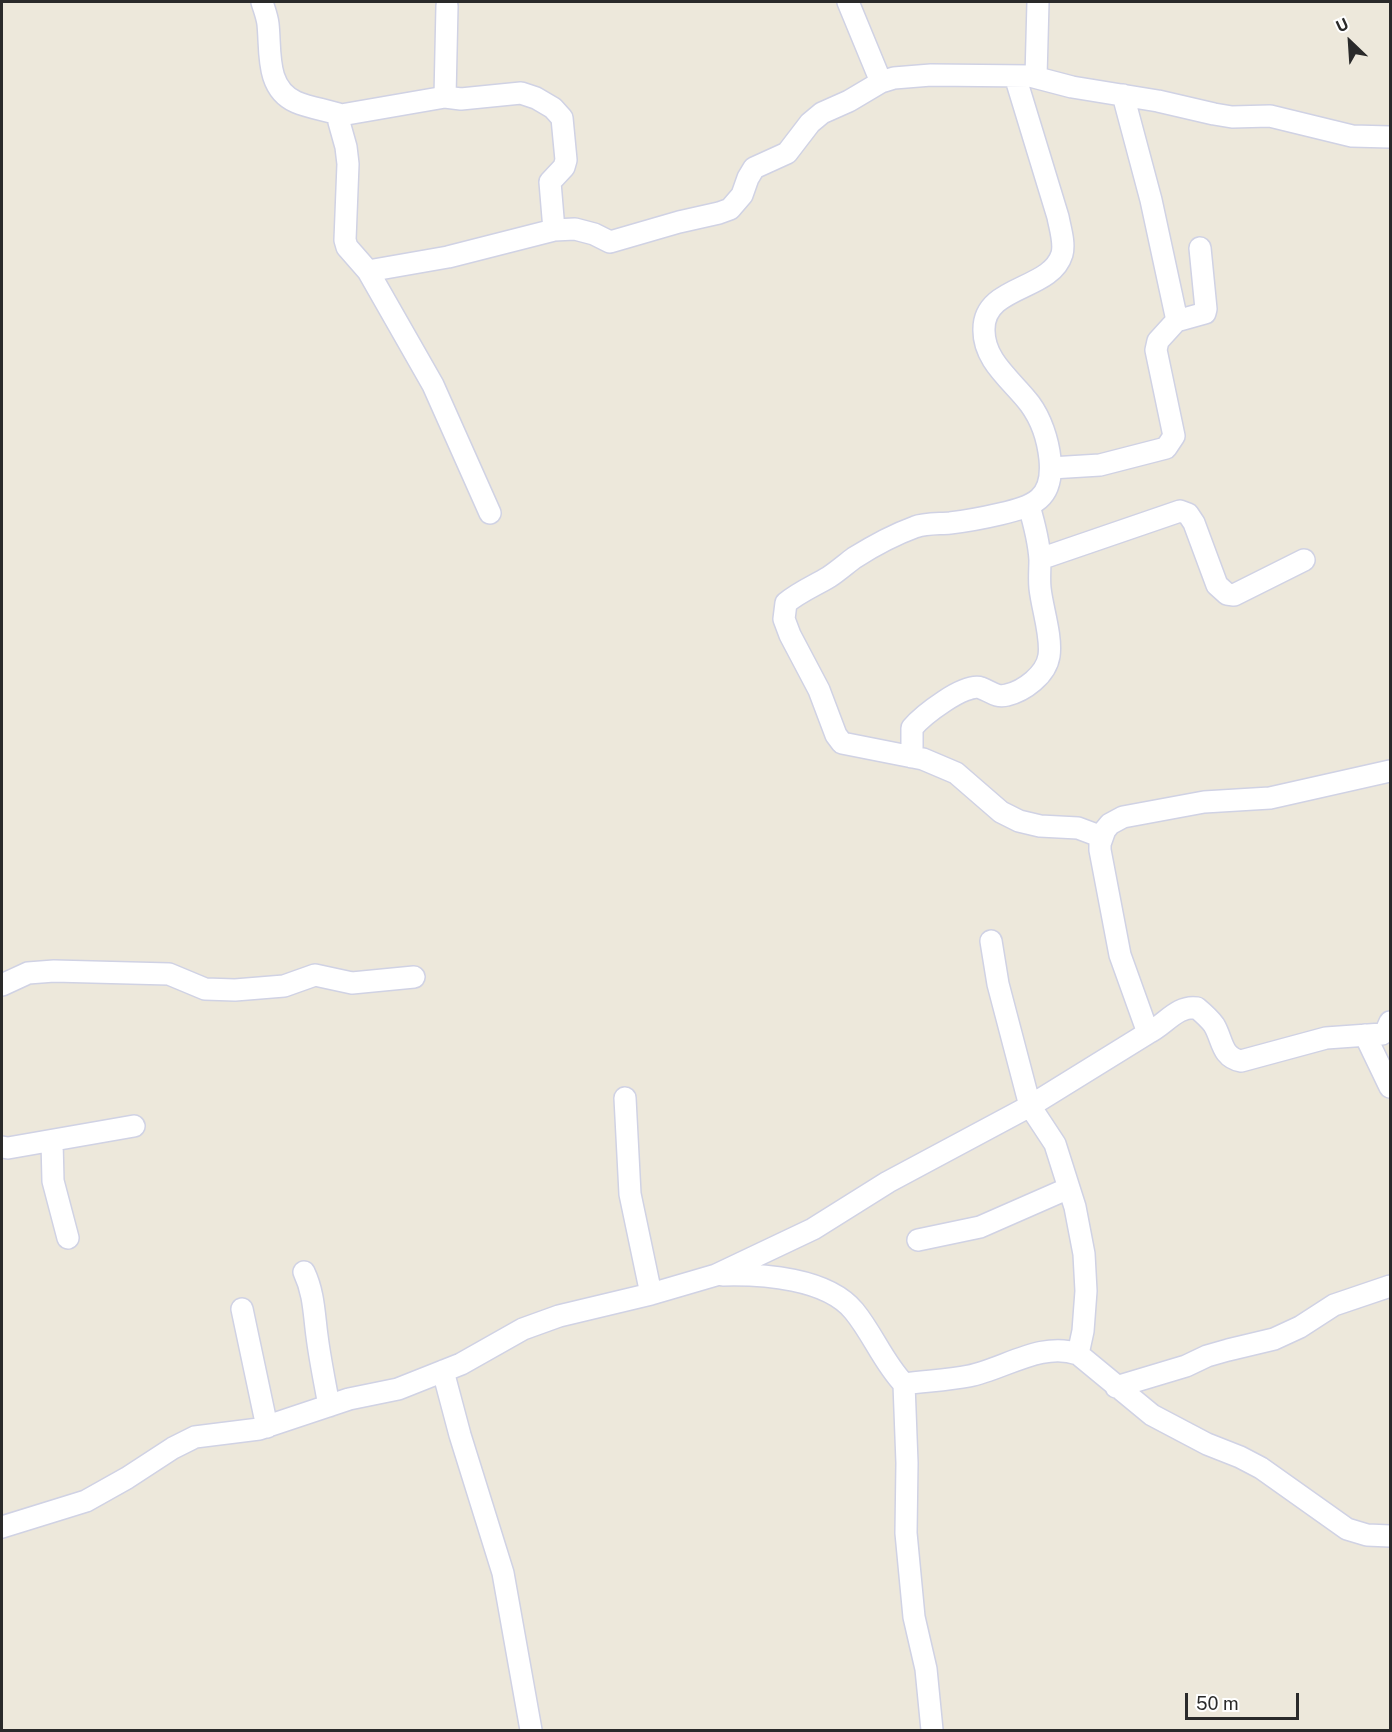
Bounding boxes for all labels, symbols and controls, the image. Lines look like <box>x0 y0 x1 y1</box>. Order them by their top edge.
north arrow <box>1320 12 1380 72</box>
text: U <box>1333 14 1351 36</box>
scale bar <box>1188 1681 1302 1719</box>
text: 50 m <box>1196 1693 1239 1714</box>

